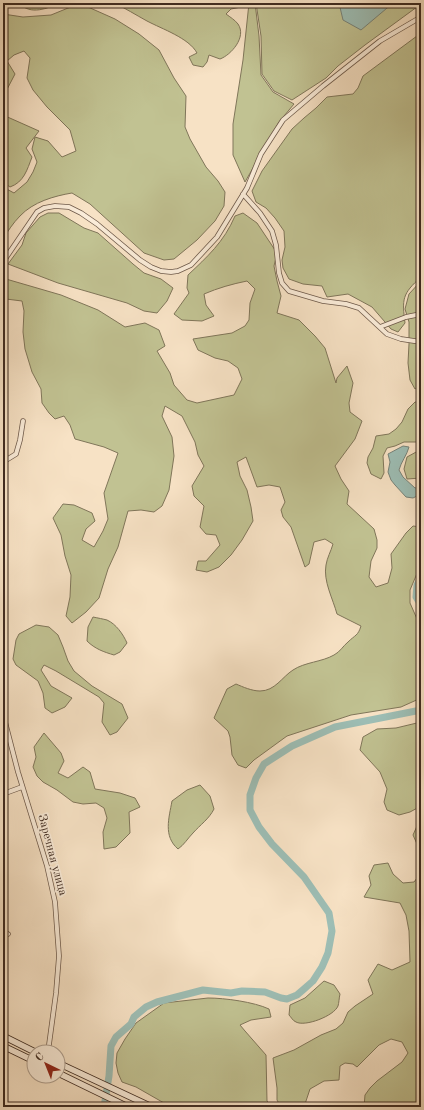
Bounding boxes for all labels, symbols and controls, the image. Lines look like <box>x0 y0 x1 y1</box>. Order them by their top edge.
street label: Заречная улица <box>35 813 69 897</box>
north arrow <box>26 1044 66 1084</box>
text: С <box>34 1051 47 1064</box>

